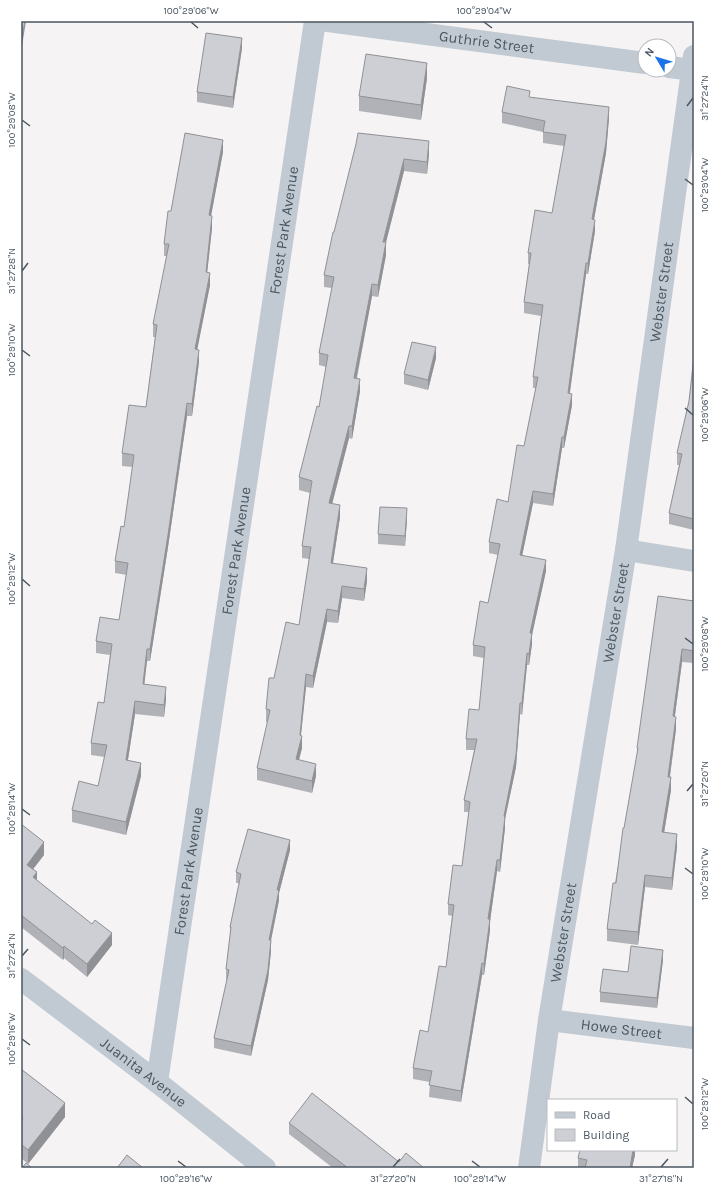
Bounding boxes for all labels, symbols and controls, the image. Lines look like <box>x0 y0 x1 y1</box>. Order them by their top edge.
text: 100°29'06"W <box>163 5 219 17</box>
text: 100°29'04"W <box>456 5 512 17</box>
street label: Guthrie Street <box>438 27 536 57</box>
north arrow <box>637 38 677 78</box>
text: N <box>642 45 657 59</box>
text: 31°27'24"N <box>699 75 711 121</box>
text: 100°29'08"W <box>6 92 18 148</box>
text: 100°29'04"W <box>699 157 711 213</box>
street label: Forest Park Avenue <box>265 165 302 296</box>
street label: Webster Street <box>646 240 677 343</box>
text: 31°27'28"N <box>6 248 18 294</box>
text: 100°29'10"W <box>6 324 18 376</box>
text: 100°29'06"W <box>699 387 711 443</box>
street label: Forest Park Avenue <box>218 486 255 616</box>
text: 100°29'12"W <box>6 553 18 605</box>
street label: Webster Street <box>599 561 633 664</box>
text: 100°29'08"W <box>699 616 711 672</box>
text: 31°27'20"N <box>699 761 711 807</box>
text: 100°29'14"W <box>6 783 18 835</box>
street label: Forest Park Avenue <box>170 806 207 937</box>
text: 100°29'10"W <box>699 848 711 900</box>
street label: Webster Street <box>546 881 580 984</box>
text: 31°27'24"N <box>6 933 18 979</box>
text: 100°29'16"W <box>6 1013 18 1065</box>
street label: Howe Street <box>580 1015 663 1043</box>
street label: Juanita Avenue <box>97 1033 190 1111</box>
text: 100°29'12"W <box>699 1078 711 1130</box>
legend <box>547 1099 677 1151</box>
text: Road <box>583 1108 611 1122</box>
text: Building <box>583 1128 630 1142</box>
text: 100°29'16"W <box>160 1173 212 1185</box>
text: 31°27'20"N <box>370 1173 416 1185</box>
text: 100°29'14"W <box>454 1173 506 1185</box>
text: 31°27'18"N <box>639 1173 683 1185</box>

